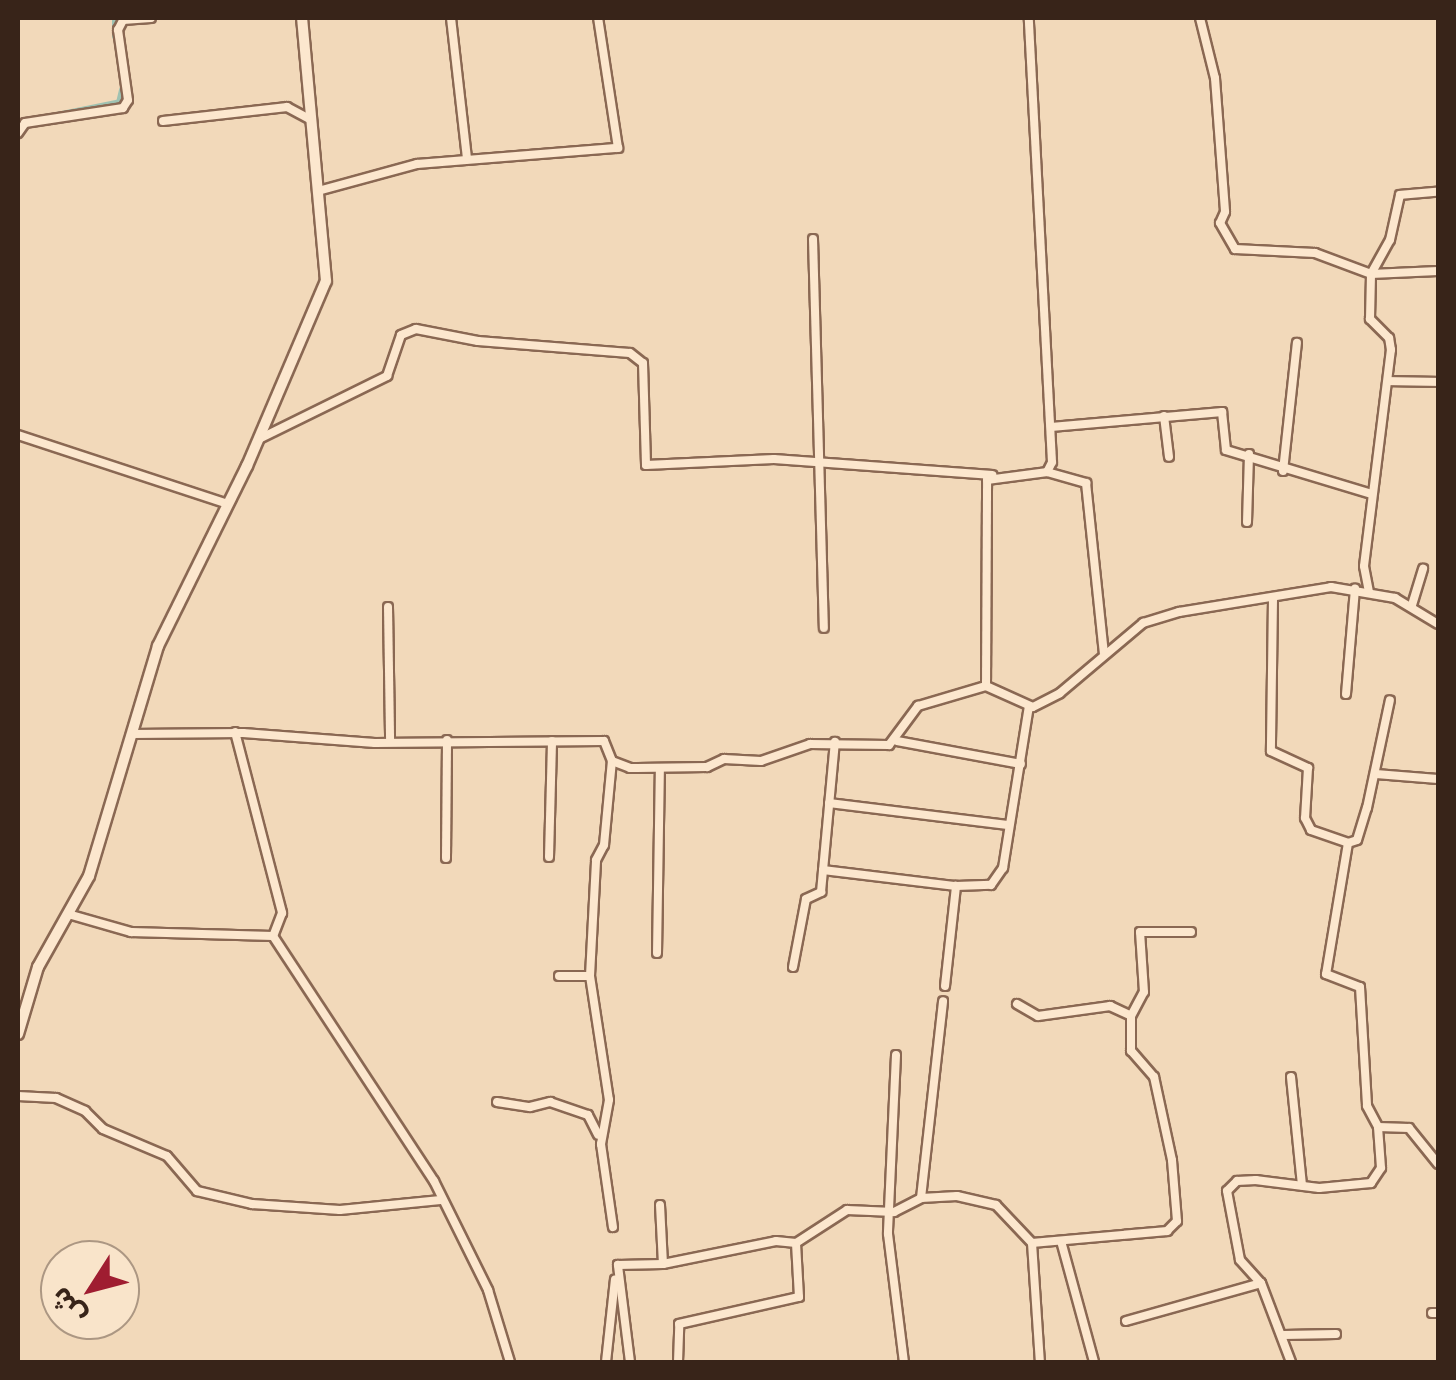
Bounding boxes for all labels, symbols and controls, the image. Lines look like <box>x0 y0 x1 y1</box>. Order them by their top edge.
north arrow <box>40 1240 140 1340</box>
text: ش <box>41 1280 94 1333</box>

